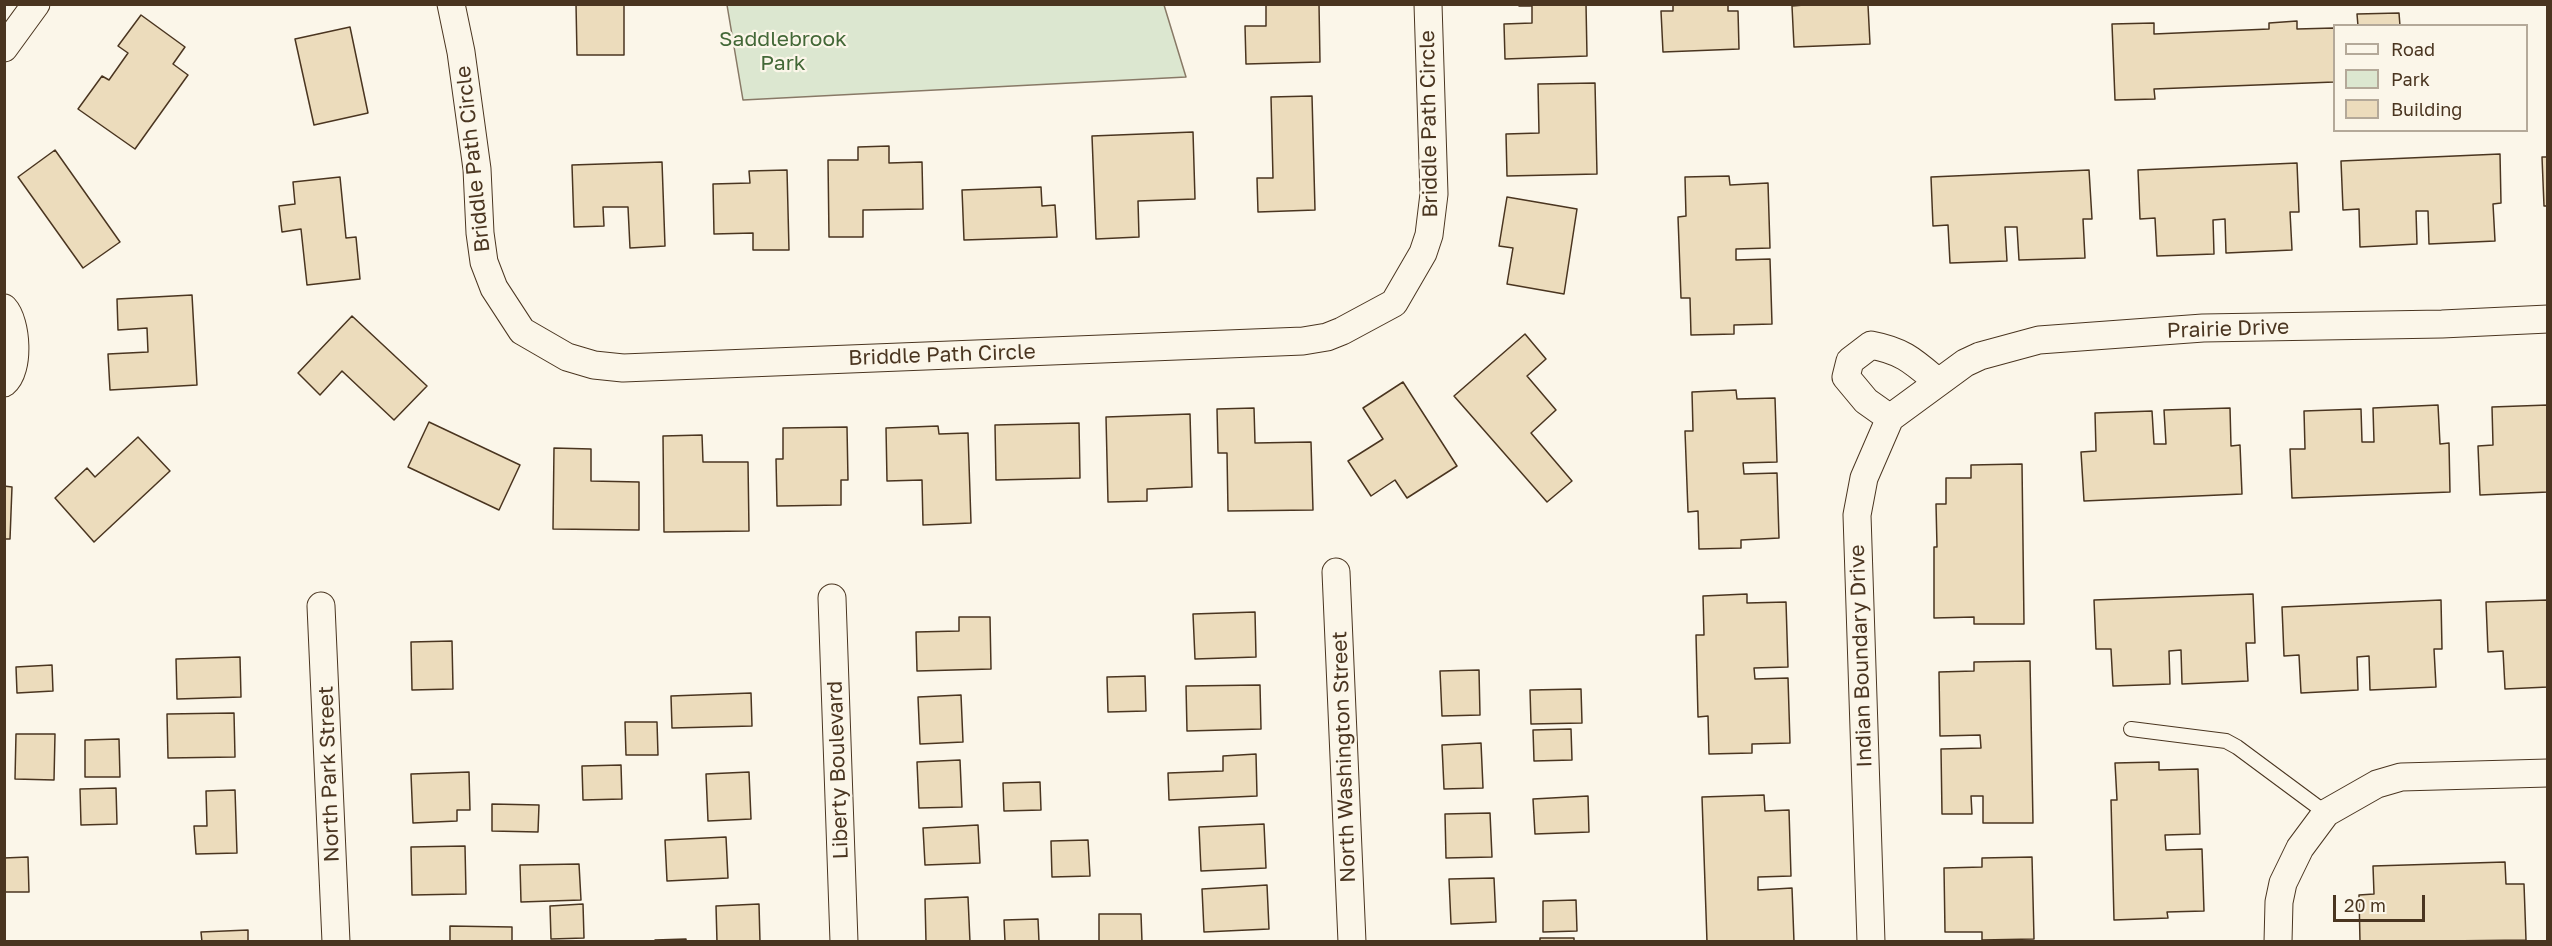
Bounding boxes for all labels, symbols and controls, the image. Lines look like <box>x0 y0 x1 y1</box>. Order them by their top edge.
legend <box>2333 24 2528 132</box>
park label: Saddlebrook Park <box>719 26 847 76</box>
street label: Briddle Path Circle <box>1415 30 1443 218</box>
text: Road <box>2391 38 2435 60</box>
street label: Briddle Path Circle <box>451 64 495 254</box>
text: Park <box>2391 68 2430 90</box>
text: Building <box>2391 98 2462 120</box>
street label: Prairie Drive <box>2166 314 2290 344</box>
street label: Briddle Path Circle <box>848 339 1036 371</box>
street label: Indian Boundary Drive <box>1845 544 1877 768</box>
street label: North Washington Street <box>1327 631 1361 883</box>
street label: Liberty Boulevard <box>822 680 854 860</box>
street label: North Park Street <box>313 685 345 863</box>
scale bar <box>2336 883 2428 921</box>
text: 20 m <box>2344 894 2386 916</box>

